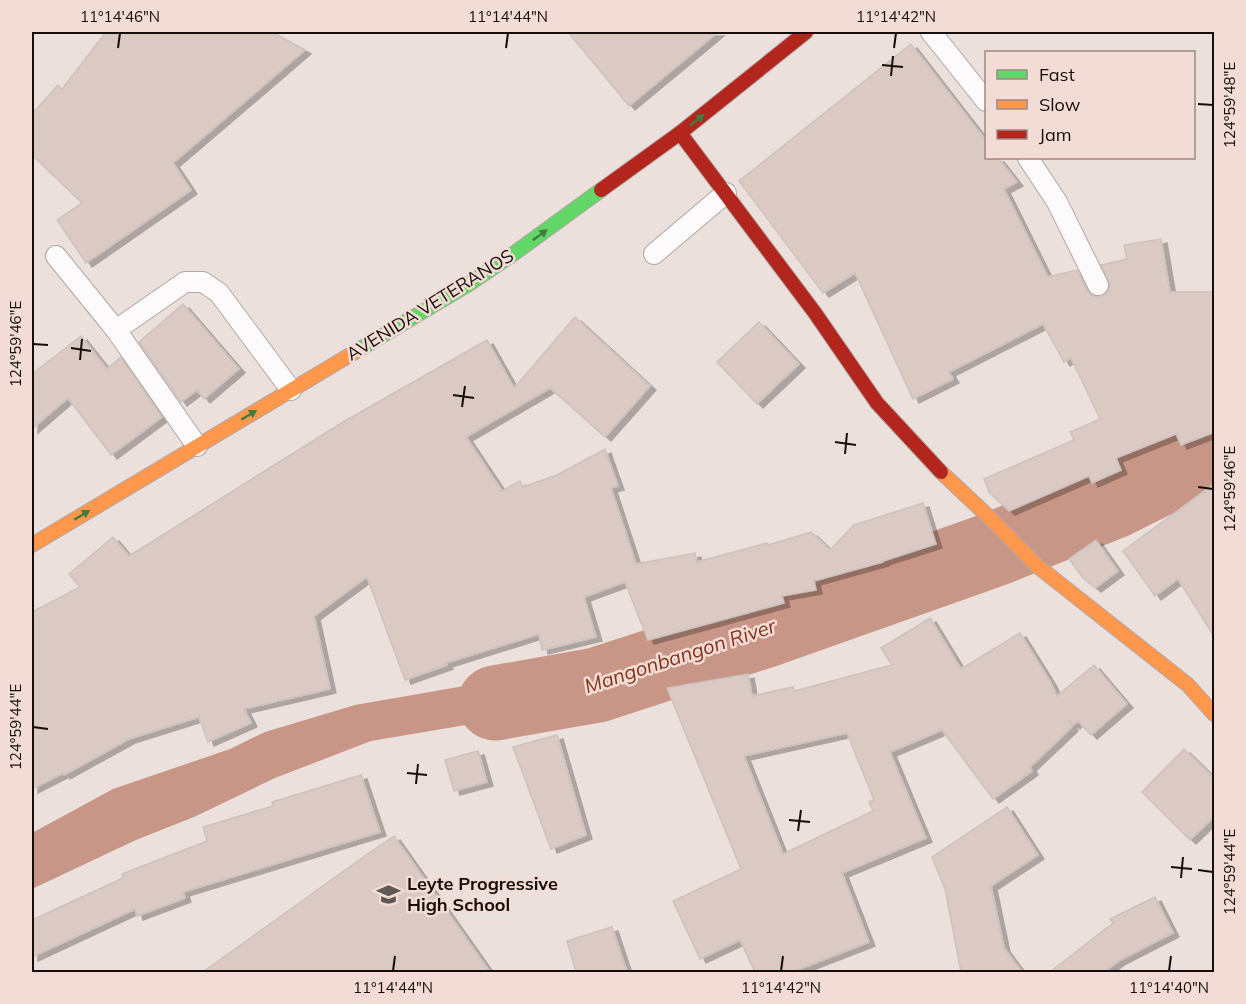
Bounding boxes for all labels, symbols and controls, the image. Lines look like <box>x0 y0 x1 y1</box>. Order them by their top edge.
text: 11°14'46"N <box>80 7 160 26</box>
text: 11°14'44"N <box>468 7 548 26</box>
text: 11°14'42"N <box>856 7 936 26</box>
legend <box>985 51 1195 159</box>
text: 124°59'48"E <box>1220 62 1239 148</box>
text: Fast <box>1039 63 1075 86</box>
text: Slow <box>1039 93 1081 116</box>
one-way arrow <box>689 113 705 126</box>
text: Jam <box>1039 123 1072 146</box>
one-way arrow <box>531 229 547 241</box>
street label: AVENIDA VETERANOS <box>342 244 518 365</box>
text: 124°59'46"E <box>6 301 25 387</box>
one-way arrow <box>241 409 257 420</box>
text: 124°59'46"E <box>1220 446 1239 532</box>
one-way arrow <box>74 510 90 521</box>
water label: Mangonbangon River <box>581 613 779 698</box>
text: 124°59'44"E <box>6 684 25 770</box>
text: 124°59'44"E <box>1220 829 1239 915</box>
place label: Leyte Progressive High School <box>407 872 558 916</box>
school or university icon: Leyte Progressive High School <box>376 881 402 907</box>
text: 11°14'44"N <box>353 978 433 997</box>
text: 11°14'42"N <box>741 978 821 997</box>
text: 11°14'40"N <box>1129 978 1209 997</box>

